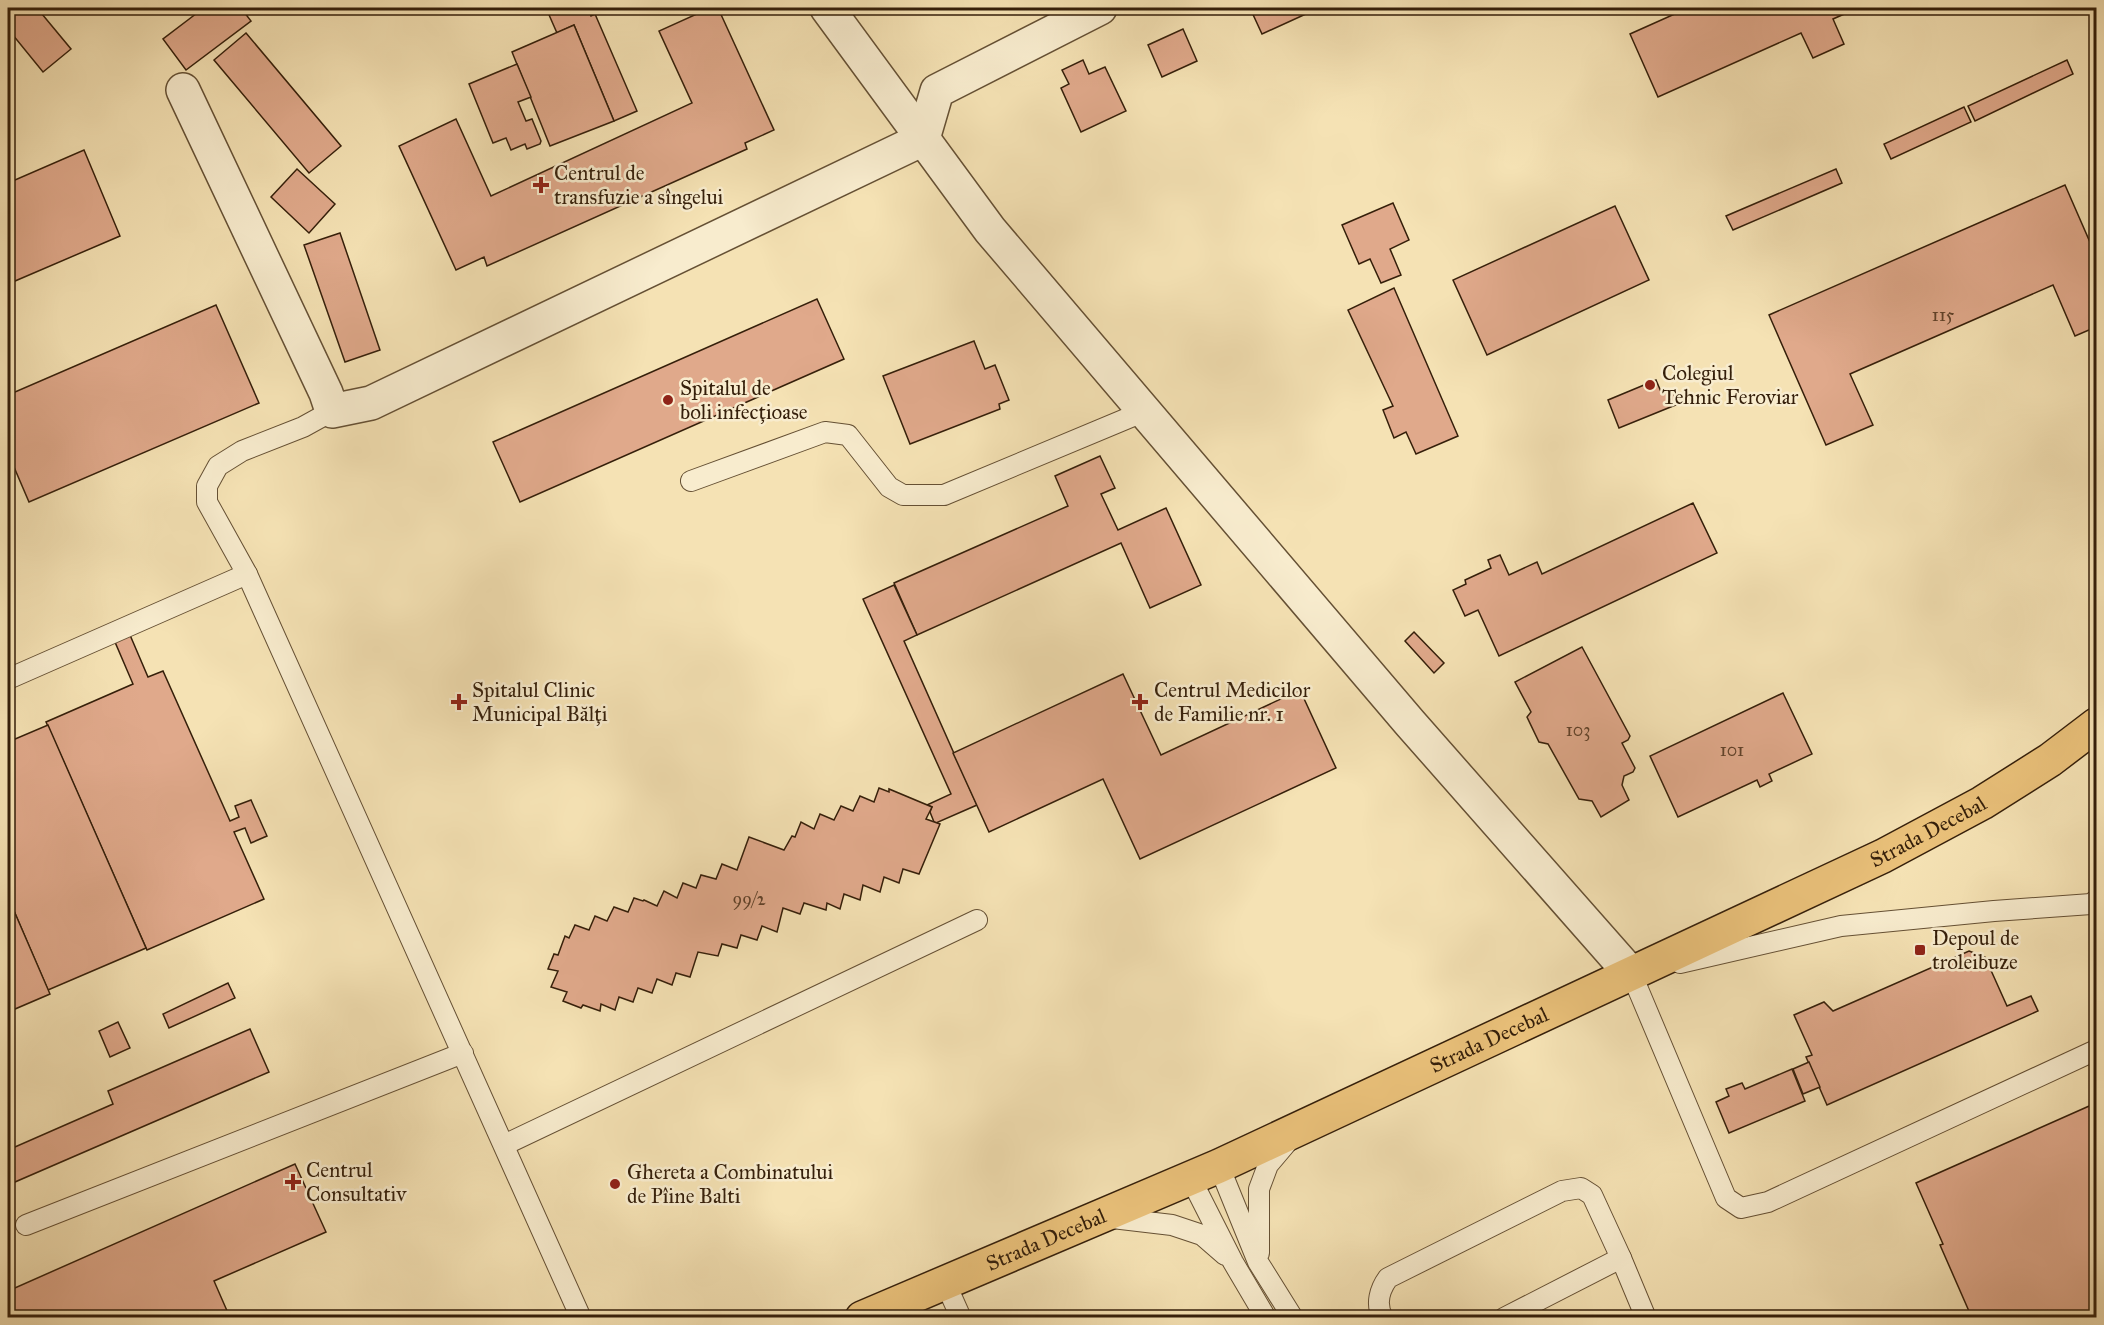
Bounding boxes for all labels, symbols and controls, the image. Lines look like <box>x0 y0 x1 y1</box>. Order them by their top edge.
place label: Centrul de transfuzie a sîngelui <box>554 160 724 210</box>
marker: Centrul de transfuzie a sîngelui <box>532 176 550 194</box>
house number: 115 <box>1932 304 1955 326</box>
place label: Colegiul Tehnic Feroviar <box>1662 360 1799 410</box>
place label: Spitalul de boli infecțioase <box>680 375 808 425</box>
marker: Colegiul Tehnic Feroviar <box>1643 378 1657 392</box>
marker: Spitalul de boli infecțioase <box>661 393 675 407</box>
place label: Spitalul Clinic Municipal Bălți <box>472 677 608 727</box>
place label: Centrul Medicilor de Familie nr. 1 <box>1154 677 1310 727</box>
marker: Spitalul Clinic Municipal Bălți <box>450 693 468 711</box>
marker: Centrul Medicilor de Familie nr. 1 <box>1131 693 1149 711</box>
house number: 103 <box>1566 719 1590 741</box>
house number: 101 <box>1720 739 1744 761</box>
street label: Strada Decebal <box>1866 790 1992 873</box>
house number: 99/2 <box>732 888 766 910</box>
place label: Depoul de troleibuze <box>1932 925 2020 975</box>
marker: Depoul de troleibuze <box>1913 943 1927 957</box>
street label: Strada Decebal <box>1426 1001 1553 1079</box>
place label: Centrul Consultativ <box>306 1157 407 1207</box>
place label: Ghereta a Combinatului de Pîine Balti <box>627 1159 833 1209</box>
marker: Centrul Consultativ <box>284 1173 302 1191</box>
marker: Ghereta a Combinatului de Pîine Balti <box>608 1177 622 1191</box>
street label: Strada Decebal <box>982 1203 1110 1277</box>

